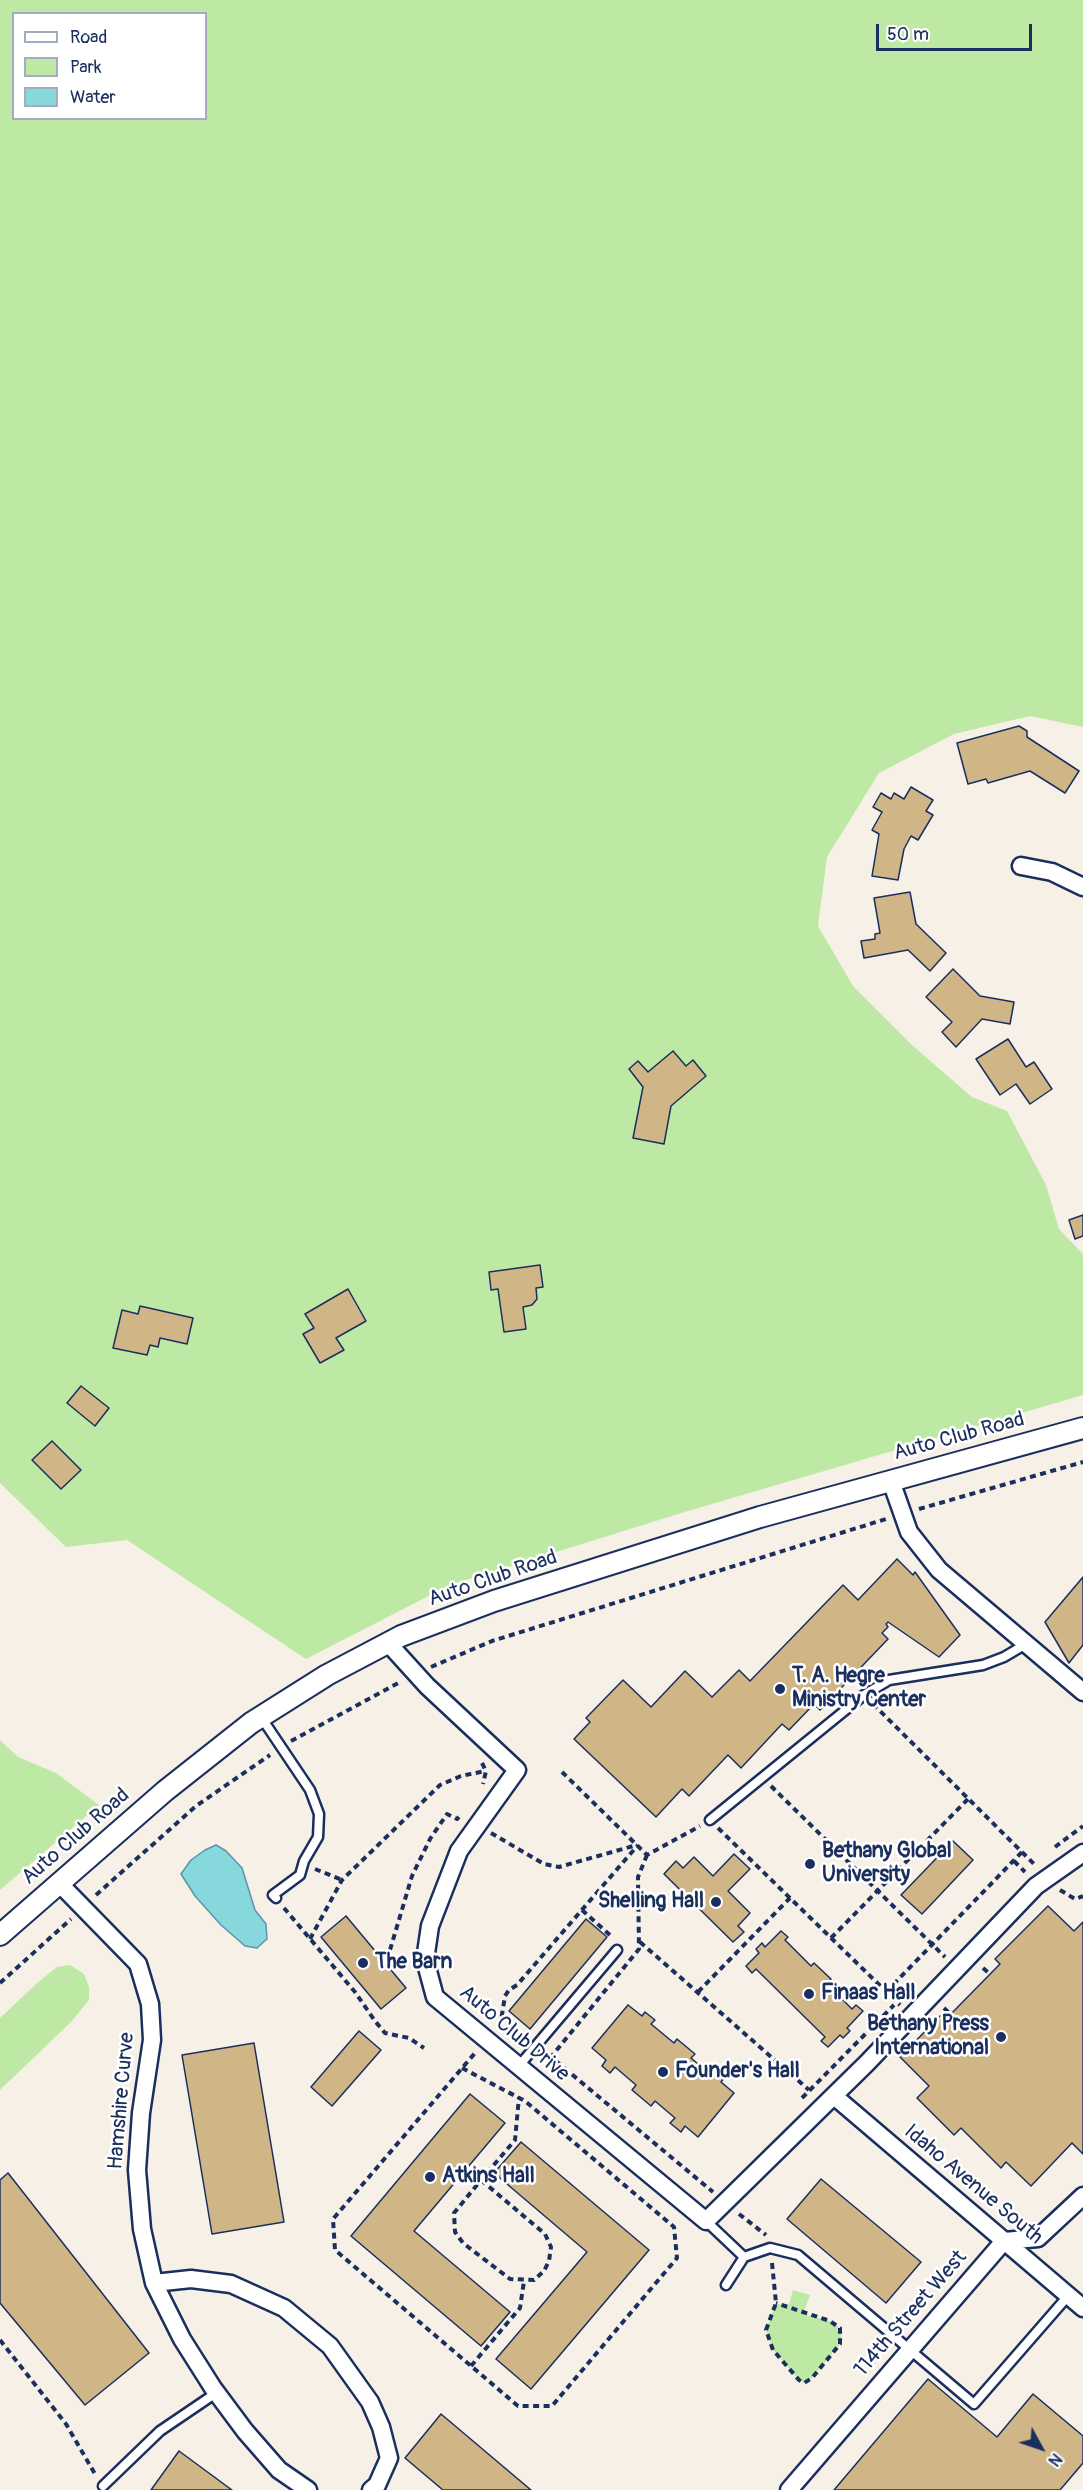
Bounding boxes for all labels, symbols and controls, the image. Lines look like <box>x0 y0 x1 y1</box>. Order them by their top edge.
legend <box>12 12 207 120</box>
scale bar <box>879 12 1035 50</box>
text: 50 m <box>887 23 929 46</box>
text: Road <box>70 26 107 49</box>
text: Park <box>70 56 102 79</box>
text: Water <box>70 86 116 109</box>
street label: Auto Club Road <box>891 1407 1027 1467</box>
street label: Auto Club Road <box>425 1545 561 1613</box>
place label: T. A. Hegre Ministry Center <box>792 1664 926 1714</box>
marker: T. A. Hegre Ministry Center <box>773 1682 787 1696</box>
street label: Auto Club Road <box>17 1783 135 1891</box>
place label: Bethany Global University <box>822 1839 952 1889</box>
marker: Bethany Global University <box>803 1857 817 1871</box>
place label: Shelling Hall <box>598 1889 704 1915</box>
marker: Shelling Hall <box>709 1895 723 1909</box>
place label: The Barn <box>375 1950 452 1976</box>
marker: The Barn <box>356 1956 370 1970</box>
street label: Auto Club Drive <box>454 1981 574 2087</box>
place label: Finaas Hall <box>821 1981 916 2007</box>
marker: Finaas Hall <box>802 1987 816 2001</box>
place label: Bethany Press International <box>867 2012 989 2062</box>
marker: Bethany Press International <box>994 2030 1008 2044</box>
street label: Hamshire Curve <box>103 2031 141 2171</box>
place label: Founder's Hall <box>675 2059 800 2085</box>
marker: Founder's Hall <box>656 2065 670 2079</box>
street label: Idaho Avenue South <box>899 2120 1047 2250</box>
place label: Atkins Hall <box>442 2164 535 2190</box>
marker: Atkins Hall <box>423 2170 437 2184</box>
street label: 114th Street West <box>849 2246 973 2382</box>
north arrow <box>1011 2418 1071 2478</box>
text: N <box>1044 2449 1066 2470</box>

